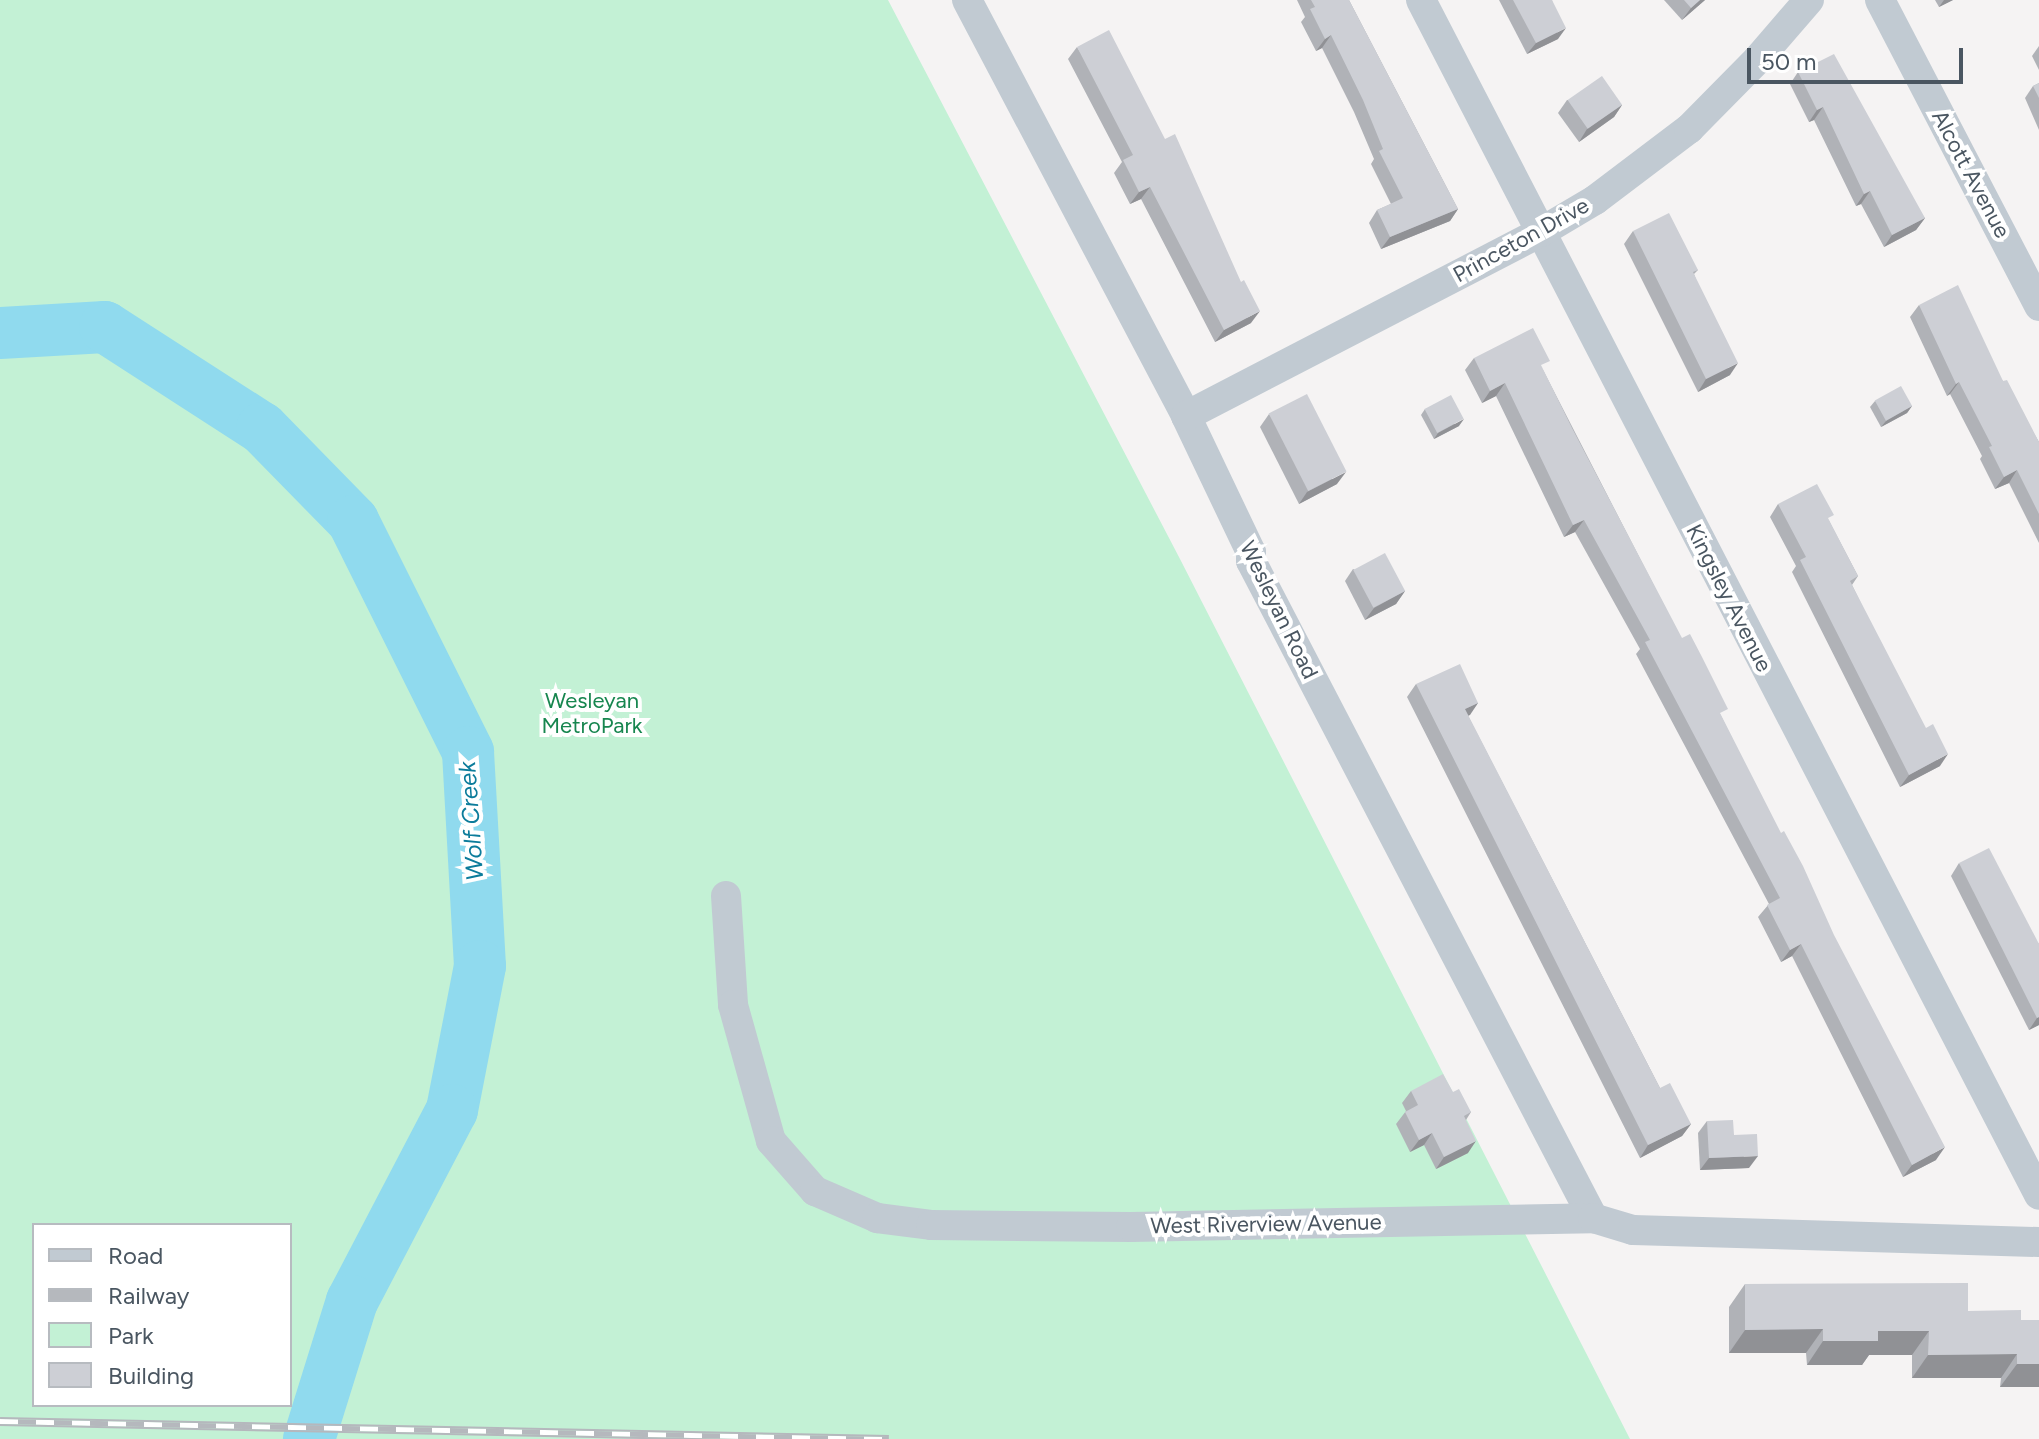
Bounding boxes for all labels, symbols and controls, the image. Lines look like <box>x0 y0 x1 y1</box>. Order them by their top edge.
scale bar <box>1751 32 1967 82</box>
text: 50 m <box>1761 47 1817 76</box>
street label: Alcott Avenue <box>1926 106 2016 242</box>
street label: Princeton Drive <box>1449 192 1593 288</box>
street label: Kingsley Avenue <box>1680 520 1778 676</box>
street label: Wesleyan Road <box>1234 537 1324 683</box>
park label: Wesleyan MetroPark <box>542 687 642 738</box>
water label: Wolf Creek <box>452 760 490 882</box>
street label: West Riverview Avenue <box>1150 1209 1382 1239</box>
legend <box>32 1223 292 1407</box>
text: Road <box>108 1241 163 1270</box>
text: Railway <box>108 1281 189 1310</box>
text: Park <box>108 1321 154 1350</box>
text: Building <box>108 1361 194 1390</box>

